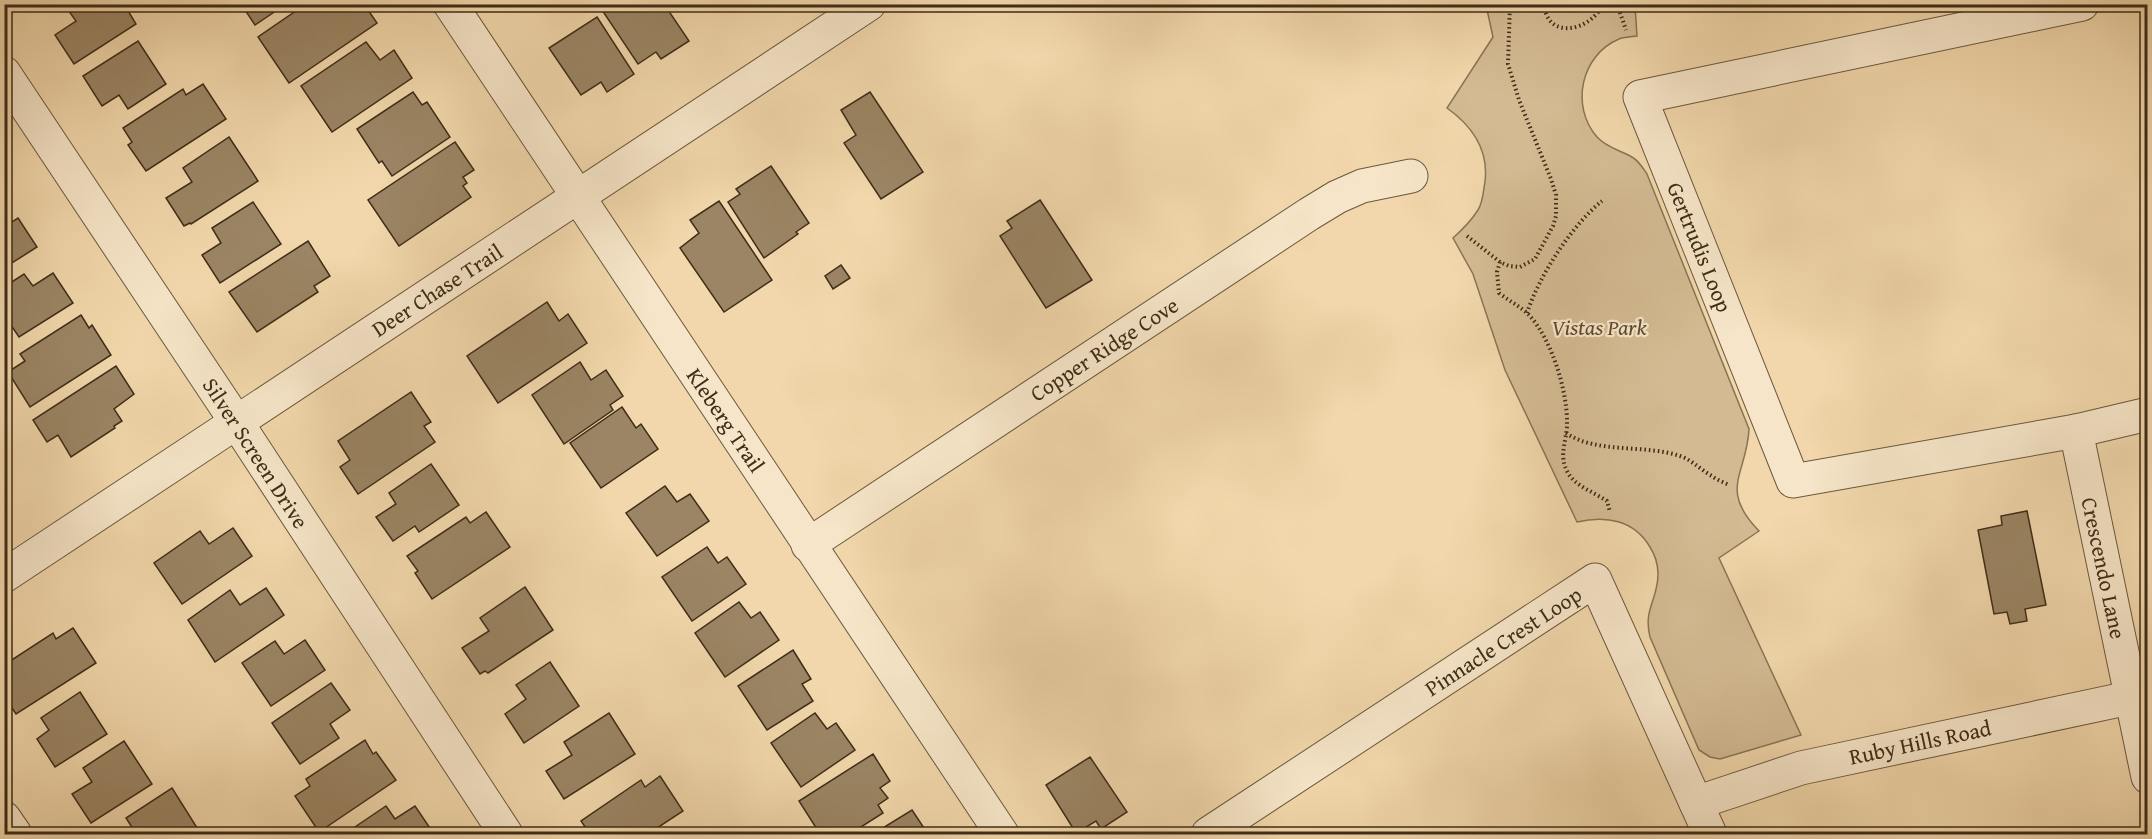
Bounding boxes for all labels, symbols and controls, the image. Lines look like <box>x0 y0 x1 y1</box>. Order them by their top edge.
street label: Gertrudis Loop <box>1659 177 1741 317</box>
street label: Deer Chase Trail <box>365 236 509 344</box>
street label: Copper Ridge Cove <box>1023 289 1185 409</box>
park label: Vistas Park <box>1551 311 1648 343</box>
street label: Kleberg Trail <box>679 361 773 479</box>
street label: Silver Screen Drive <box>195 371 317 535</box>
street label: Crescendo Lane <box>2073 494 2135 642</box>
street label: Pinnacle Crest Loop <box>1418 578 1588 704</box>
street label: Ruby Hills Road <box>1846 711 1994 773</box>

